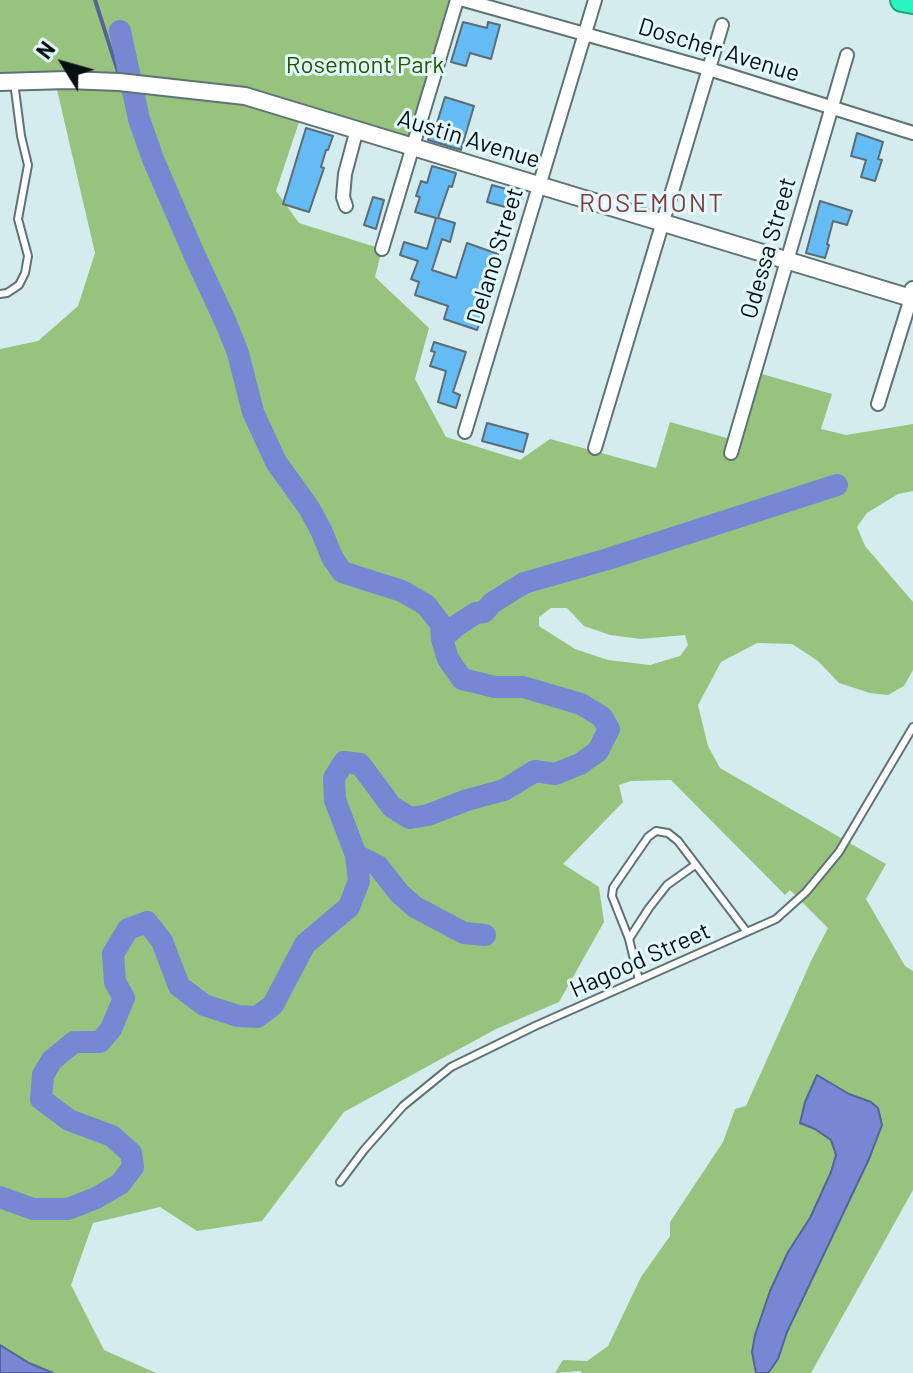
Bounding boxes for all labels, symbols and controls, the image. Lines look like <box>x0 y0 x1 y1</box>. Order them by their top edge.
street label: Doscher Avenue <box>635 12 803 88</box>
north arrow <box>24 24 104 104</box>
text: N <box>30 36 60 63</box>
park label: Rosemont Park <box>286 51 444 79</box>
street label: Austin Avenue <box>394 104 544 174</box>
street label: Odessa Street <box>734 174 802 322</box>
street label: Delano Street <box>461 184 529 328</box>
district label: ROSEMONT <box>579 187 725 219</box>
street label: Hagood Street <box>565 916 715 1004</box>

